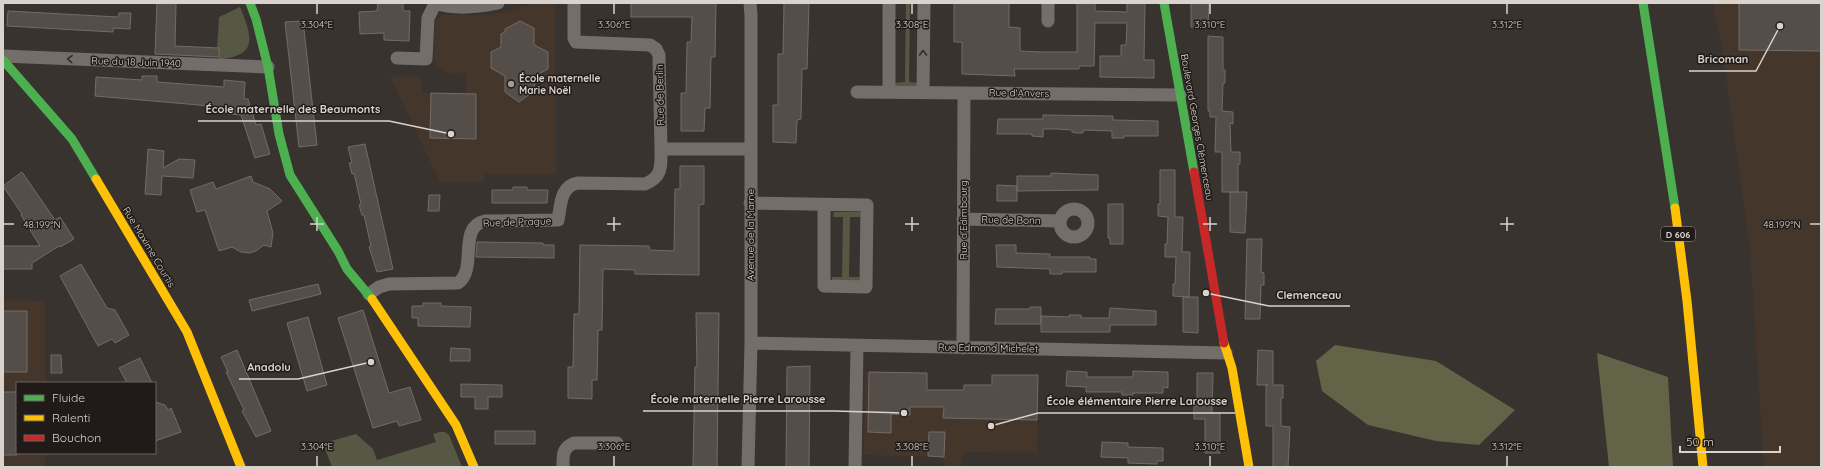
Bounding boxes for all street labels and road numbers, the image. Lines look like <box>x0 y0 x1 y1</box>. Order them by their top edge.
street label: Boulevard Georges Clémenceau <box>1178 53 1216 201</box>
street label: Rue du 18 Juin 1940 <box>91 54 181 70</box>
street label: Rue de Berlin <box>653 64 667 126</box>
street label: Rue d'Anvers <box>989 86 1050 100</box>
street label: Rue d'Edimbourg <box>957 180 970 260</box>
street label: Avenue de la Marne <box>744 189 757 281</box>
street label: Rue Maxime Courtis <box>120 204 178 290</box>
street label: Rue de Bonn <box>981 213 1041 227</box>
street label: Rue de Prague <box>483 214 552 230</box>
road number: D 606 <box>1661 227 1695 241</box>
street label: Rue Edmond Michelet <box>938 341 1039 355</box>

